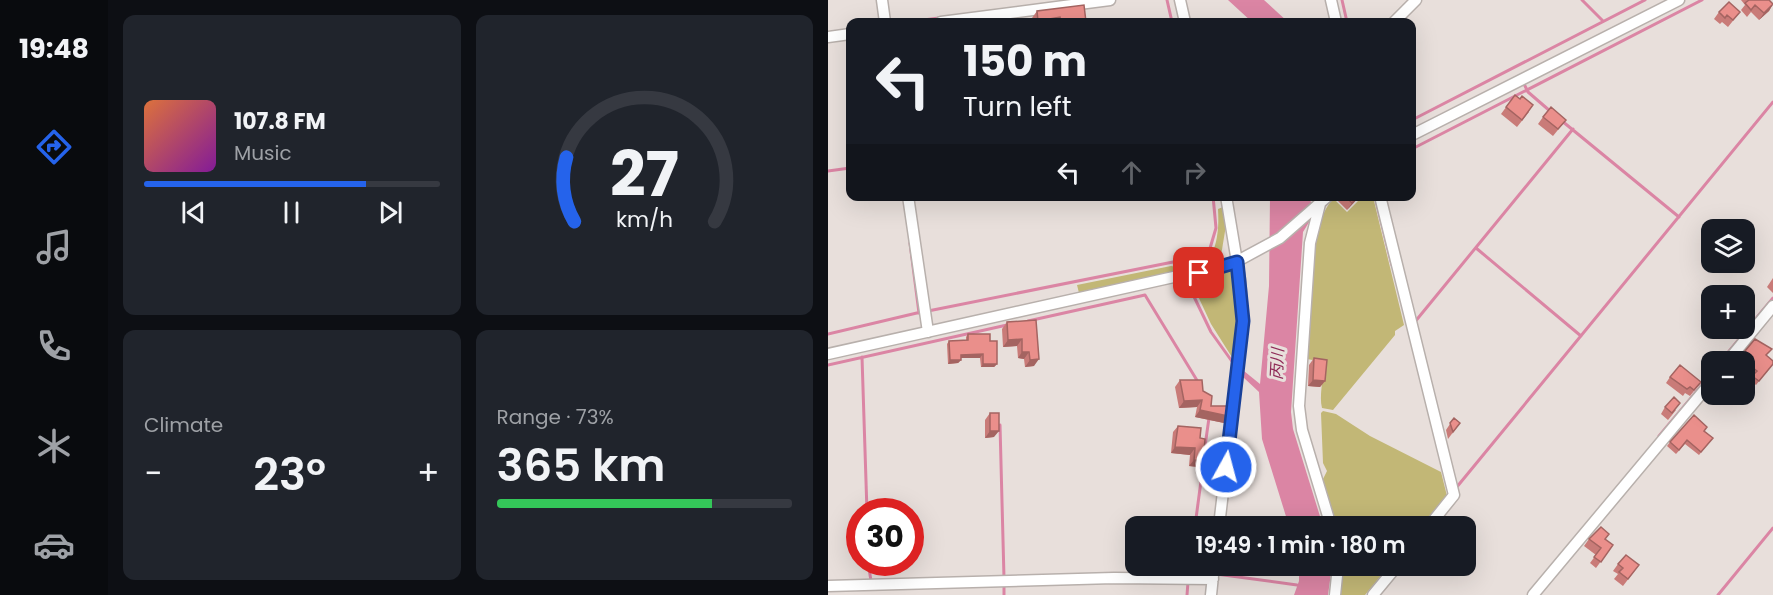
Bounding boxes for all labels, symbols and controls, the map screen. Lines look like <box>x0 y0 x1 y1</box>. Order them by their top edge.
text: 19:48 <box>19 30 89 67</box>
text: 150 m <box>963 32 1087 91</box>
icon: left <box>864 42 942 120</box>
text: Turn left <box>963 88 1072 125</box>
text: 107.8 FM <box>234 106 326 137</box>
icon: directions <box>33 126 75 168</box>
text: 27 <box>610 130 679 218</box>
text: Music <box>234 139 292 167</box>
icon: left <box>1052 156 1085 189</box>
icon: ahead <box>1115 156 1148 189</box>
icon: right <box>1178 156 1211 189</box>
icon: previous <box>177 196 210 229</box>
icon: pause <box>275 196 308 229</box>
icon: next <box>374 196 407 229</box>
text: km/h <box>616 204 673 235</box>
map controls <box>1701 219 1755 405</box>
button: layers <box>1701 219 1755 273</box>
icon: music <box>33 226 75 268</box>
pin <box>1173 247 1224 298</box>
icon: arrive <box>1182 256 1215 289</box>
button: + <box>1701 285 1755 339</box>
icon: phone <box>33 325 75 367</box>
water label: 丙川 <box>1265 345 1289 381</box>
button: − <box>1701 351 1755 405</box>
text: Range · 73% <box>497 403 614 431</box>
text: Climate <box>144 411 223 439</box>
icon: climate <box>33 425 75 467</box>
text: 365 km <box>497 434 665 497</box>
position arrow <box>1194 435 1258 499</box>
text: 23° <box>253 443 326 506</box>
text: − <box>144 450 162 497</box>
text: + <box>417 450 440 497</box>
speed limit sign: 30 <box>846 498 924 576</box>
icon: car <box>33 524 75 566</box>
text: 19:49 · 1 min · 180 m <box>1195 530 1406 561</box>

